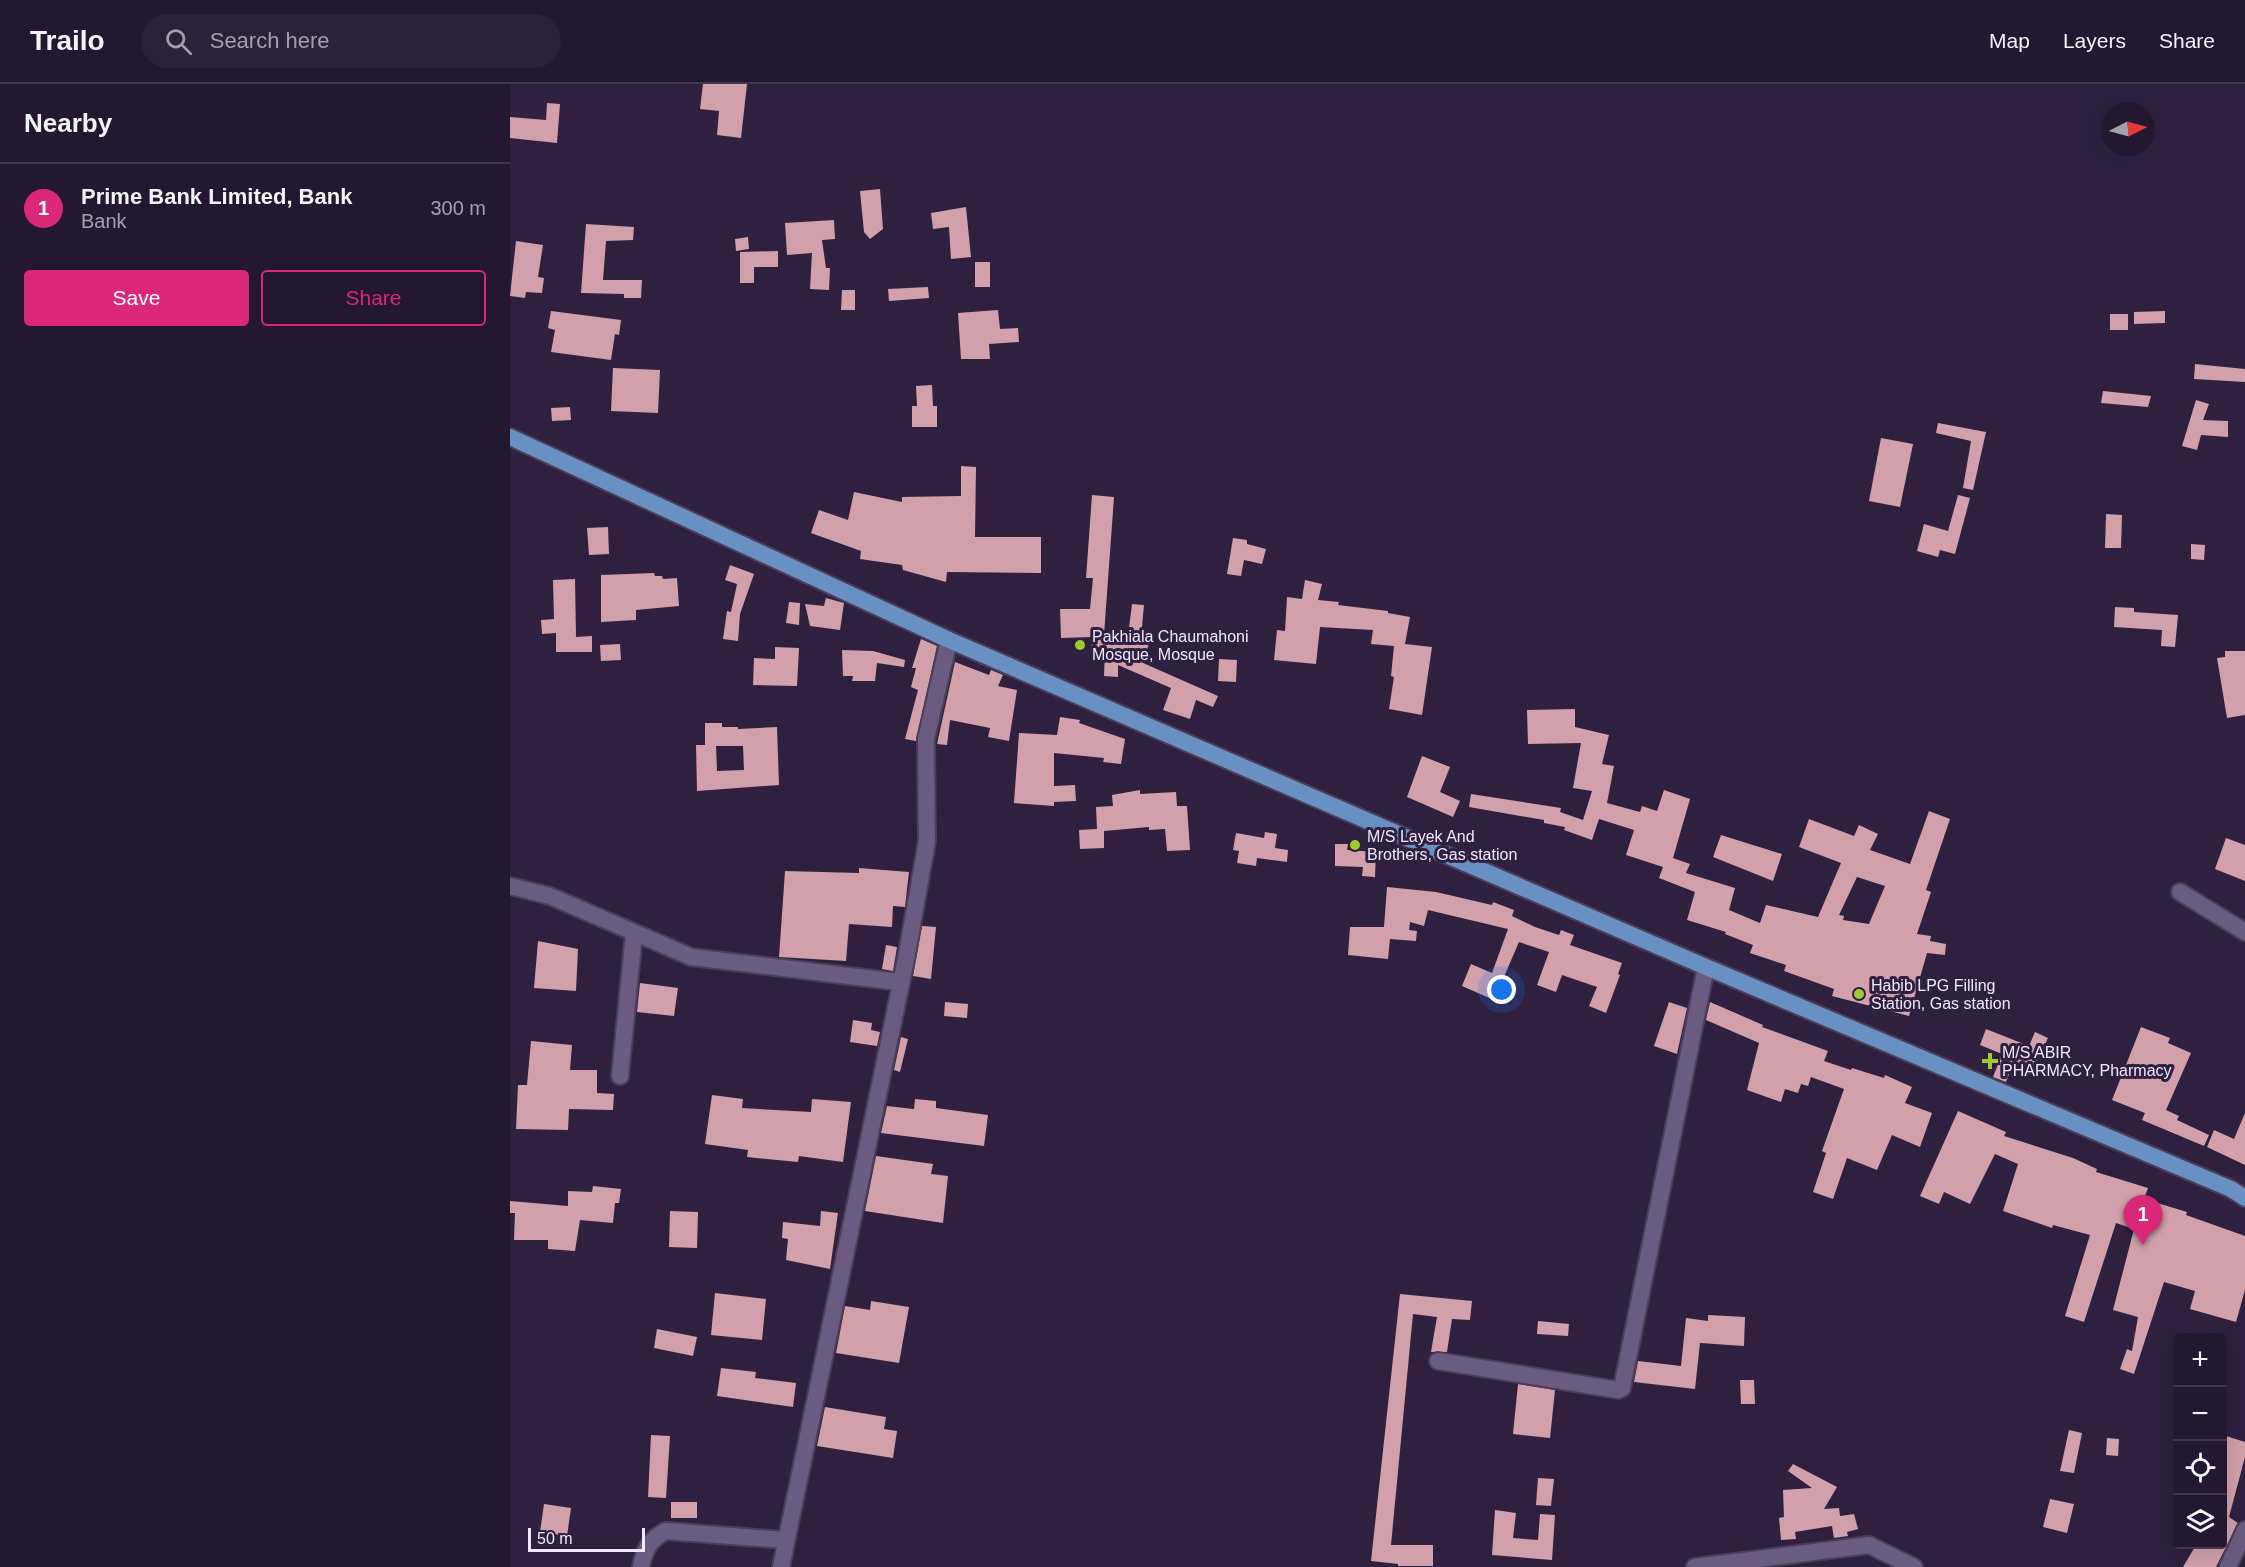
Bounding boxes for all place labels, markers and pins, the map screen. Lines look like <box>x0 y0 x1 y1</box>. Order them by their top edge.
place label: Pakhiala Chaumahoni Mosque, Mosque <box>1092 628 1249 663</box>
marker: Pakhiala Chaumahoni Mosque, Mosque <box>1073 638 1087 652</box>
place label: M/S Layek And Brothers, Gas station <box>1367 828 1517 863</box>
marker: M/S Layek And Brothers, Gas station <box>1348 838 1362 852</box>
place label: Habib LPG Filling Station, Gas station <box>1871 977 2011 1012</box>
marker: Habib LPG Filling Station, Gas station <box>1852 987 1866 1001</box>
place label: M/S ABIR PHARMACY, Pharmacy <box>2002 1044 2172 1079</box>
marker: M/S ABIR PHARMACY, Pharmacy <box>1983 1054 1997 1068</box>
pin: 1 <box>2124 1196 2162 1245</box>

